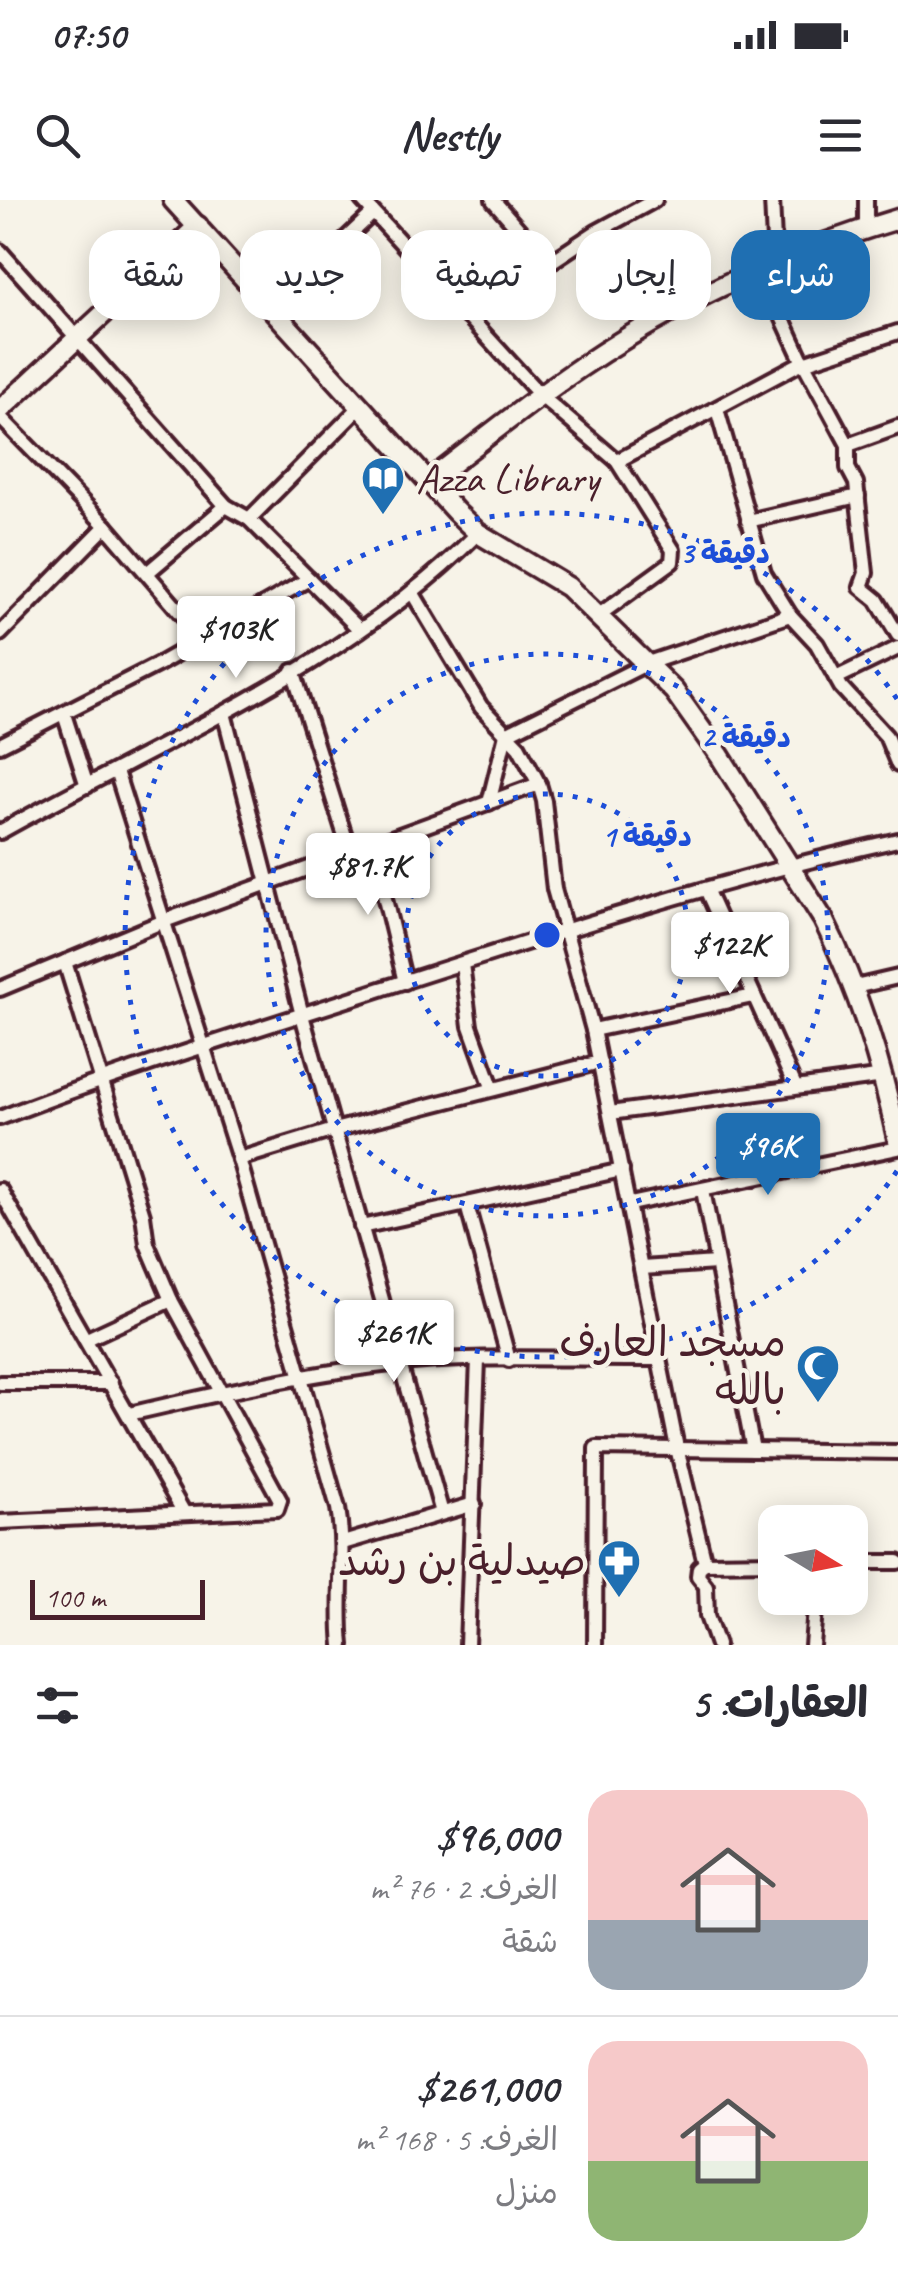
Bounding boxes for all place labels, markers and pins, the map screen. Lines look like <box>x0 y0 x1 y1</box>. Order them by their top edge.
place label: Azza Library <box>416 452 602 505</box>
library icon: Azza Library <box>360 455 406 516</box>
pin: $103K <box>166 596 306 681</box>
pin: $81.7K <box>287 833 449 918</box>
pin: $122K <box>660 912 800 997</box>
centre of rings <box>529 917 565 953</box>
pin: $96K <box>709 1113 827 1198</box>
pin: $261K <box>324 1300 464 1385</box>
place label: مسجد العارف بالله <box>559 1316 786 1417</box>
mosque icon: مسجد العارف بالله <box>795 1343 841 1404</box>
place label: صيدلية بن رشد <box>338 1535 586 1588</box>
pharmacy icon: صيدلية بن رشد <box>596 1538 642 1599</box>

